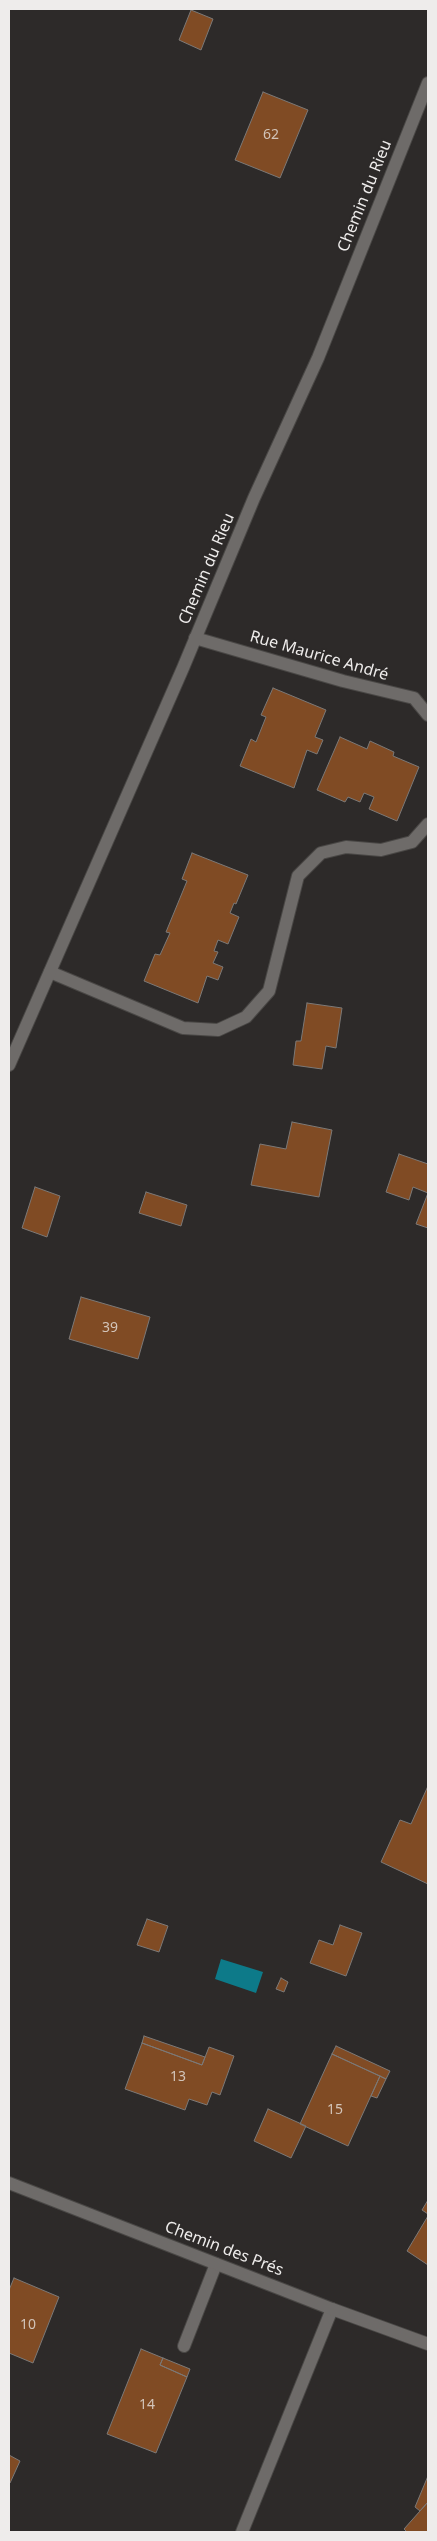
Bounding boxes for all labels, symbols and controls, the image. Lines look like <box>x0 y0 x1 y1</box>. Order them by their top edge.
house number: 62 <box>263 127 279 143</box>
street label: Chemin du Rieu <box>334 137 396 255</box>
street label: Chemin du Rieu <box>175 510 239 628</box>
street label: Rue Maurice André <box>247 627 391 685</box>
house number: 39 <box>102 1320 118 1336</box>
house number: 13 <box>170 2069 186 2085</box>
house number: 15 <box>327 2102 343 2118</box>
street label: Chemin des Prés <box>162 2218 286 2280</box>
house number: 10 <box>20 2317 36 2333</box>
house number: 14 <box>139 2397 155 2413</box>

